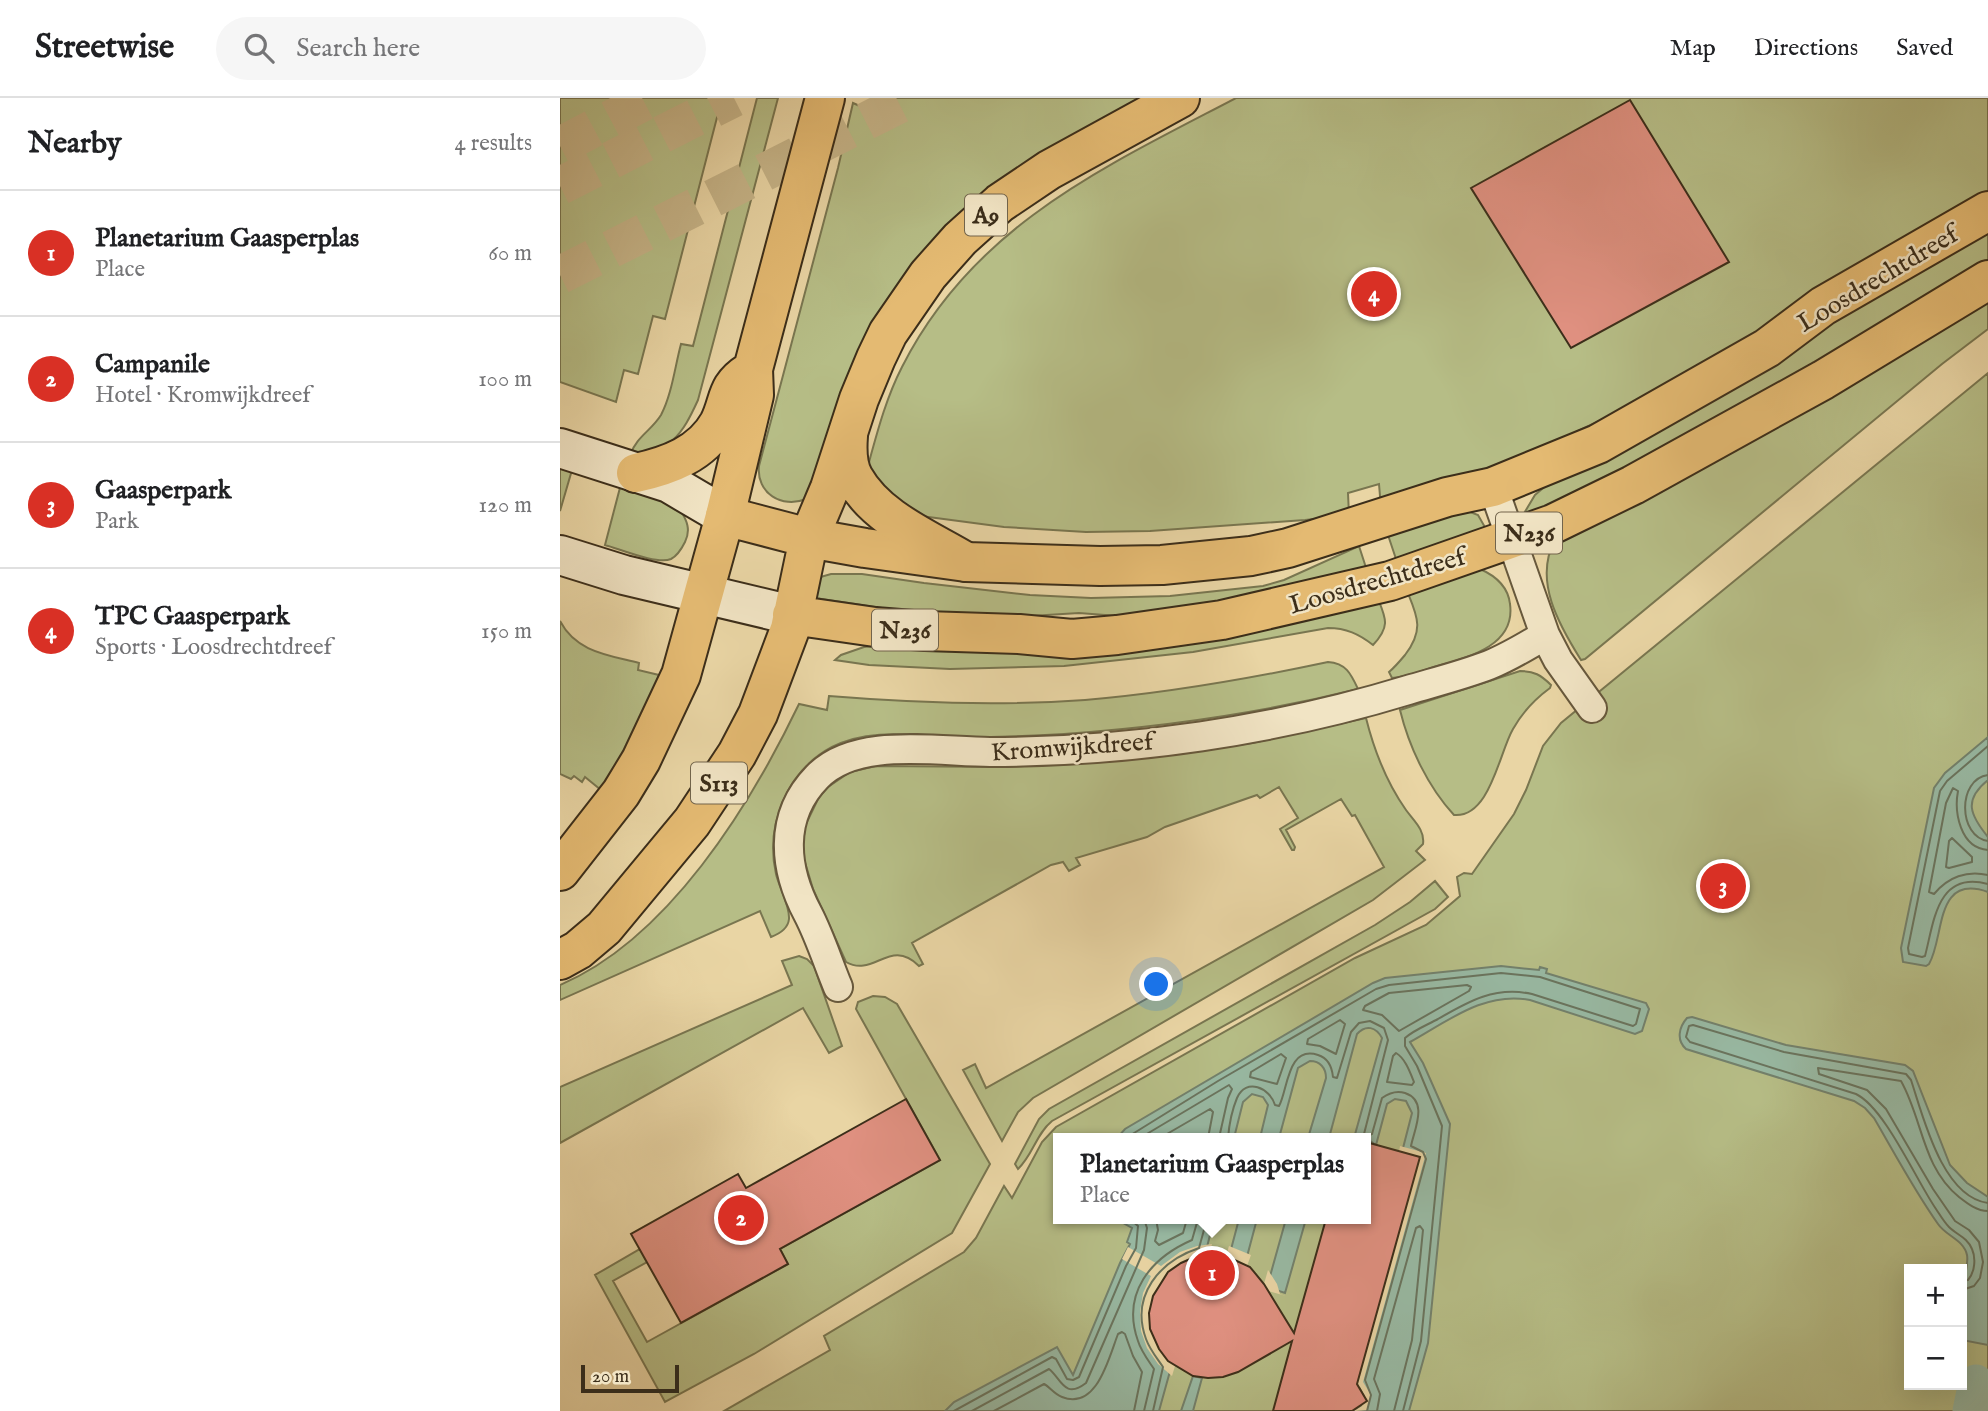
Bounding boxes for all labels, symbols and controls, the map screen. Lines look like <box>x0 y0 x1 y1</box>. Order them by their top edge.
search box <box>216 17 706 80</box>
text: Streetwise <box>35 27 174 69</box>
icon: search <box>240 29 278 67</box>
text: Search here <box>296 32 420 65</box>
text: Map <box>1670 33 1716 64</box>
text: Directions <box>1754 33 1858 64</box>
text: Saved <box>1896 33 1953 64</box>
text: Nearby <box>28 125 121 163</box>
text: 4 results <box>454 129 532 158</box>
road number: A9 <box>965 194 1007 236</box>
street label: Loosdrechtdreef <box>1791 216 1968 340</box>
text: Planetarium Gaasperplas <box>95 222 359 255</box>
text: 1 <box>47 239 55 268</box>
text: 60 m <box>488 239 532 268</box>
text: Place <box>95 255 145 284</box>
pin: 4 <box>1351 268 1397 320</box>
text: Campanile <box>95 348 210 381</box>
text: 2 <box>46 365 56 394</box>
text: 100 m <box>478 365 532 394</box>
text: Hotel · Kromwijkdreef <box>95 381 311 410</box>
text: Gaasperpark <box>95 474 232 507</box>
text: 3 <box>47 491 55 520</box>
text: 120 m <box>479 491 532 520</box>
text: Park <box>95 507 139 536</box>
road number: N236 <box>1496 512 1562 554</box>
street label: Loosdrechtdreef <box>1285 539 1474 622</box>
text: TPC Gaasperpark <box>95 600 290 633</box>
road number: N236 <box>872 610 938 650</box>
text: 4 <box>45 617 57 646</box>
text: 150 m <box>481 617 532 646</box>
text: Sports · Loosdrechtdreef <box>95 633 332 662</box>
street label: Kromwijkdreef <box>990 725 1159 770</box>
road number: S113 <box>691 762 747 804</box>
pin: 3 <box>1700 860 1746 912</box>
your location <box>1139 967 1173 1001</box>
popup <box>1053 1133 1371 1224</box>
text: Planetarium Gaasperplas <box>1080 1148 1344 1181</box>
text: Place <box>1080 1181 1130 1210</box>
pin: 2 <box>718 1192 764 1244</box>
pin: 1 <box>1189 1247 1235 1299</box>
map controls <box>1904 1264 1967 1390</box>
button: + <box>1904 1264 1967 1327</box>
button: − <box>1904 1327 1967 1390</box>
scale bar <box>581 1362 679 1394</box>
text: 20 m <box>592 1365 629 1389</box>

